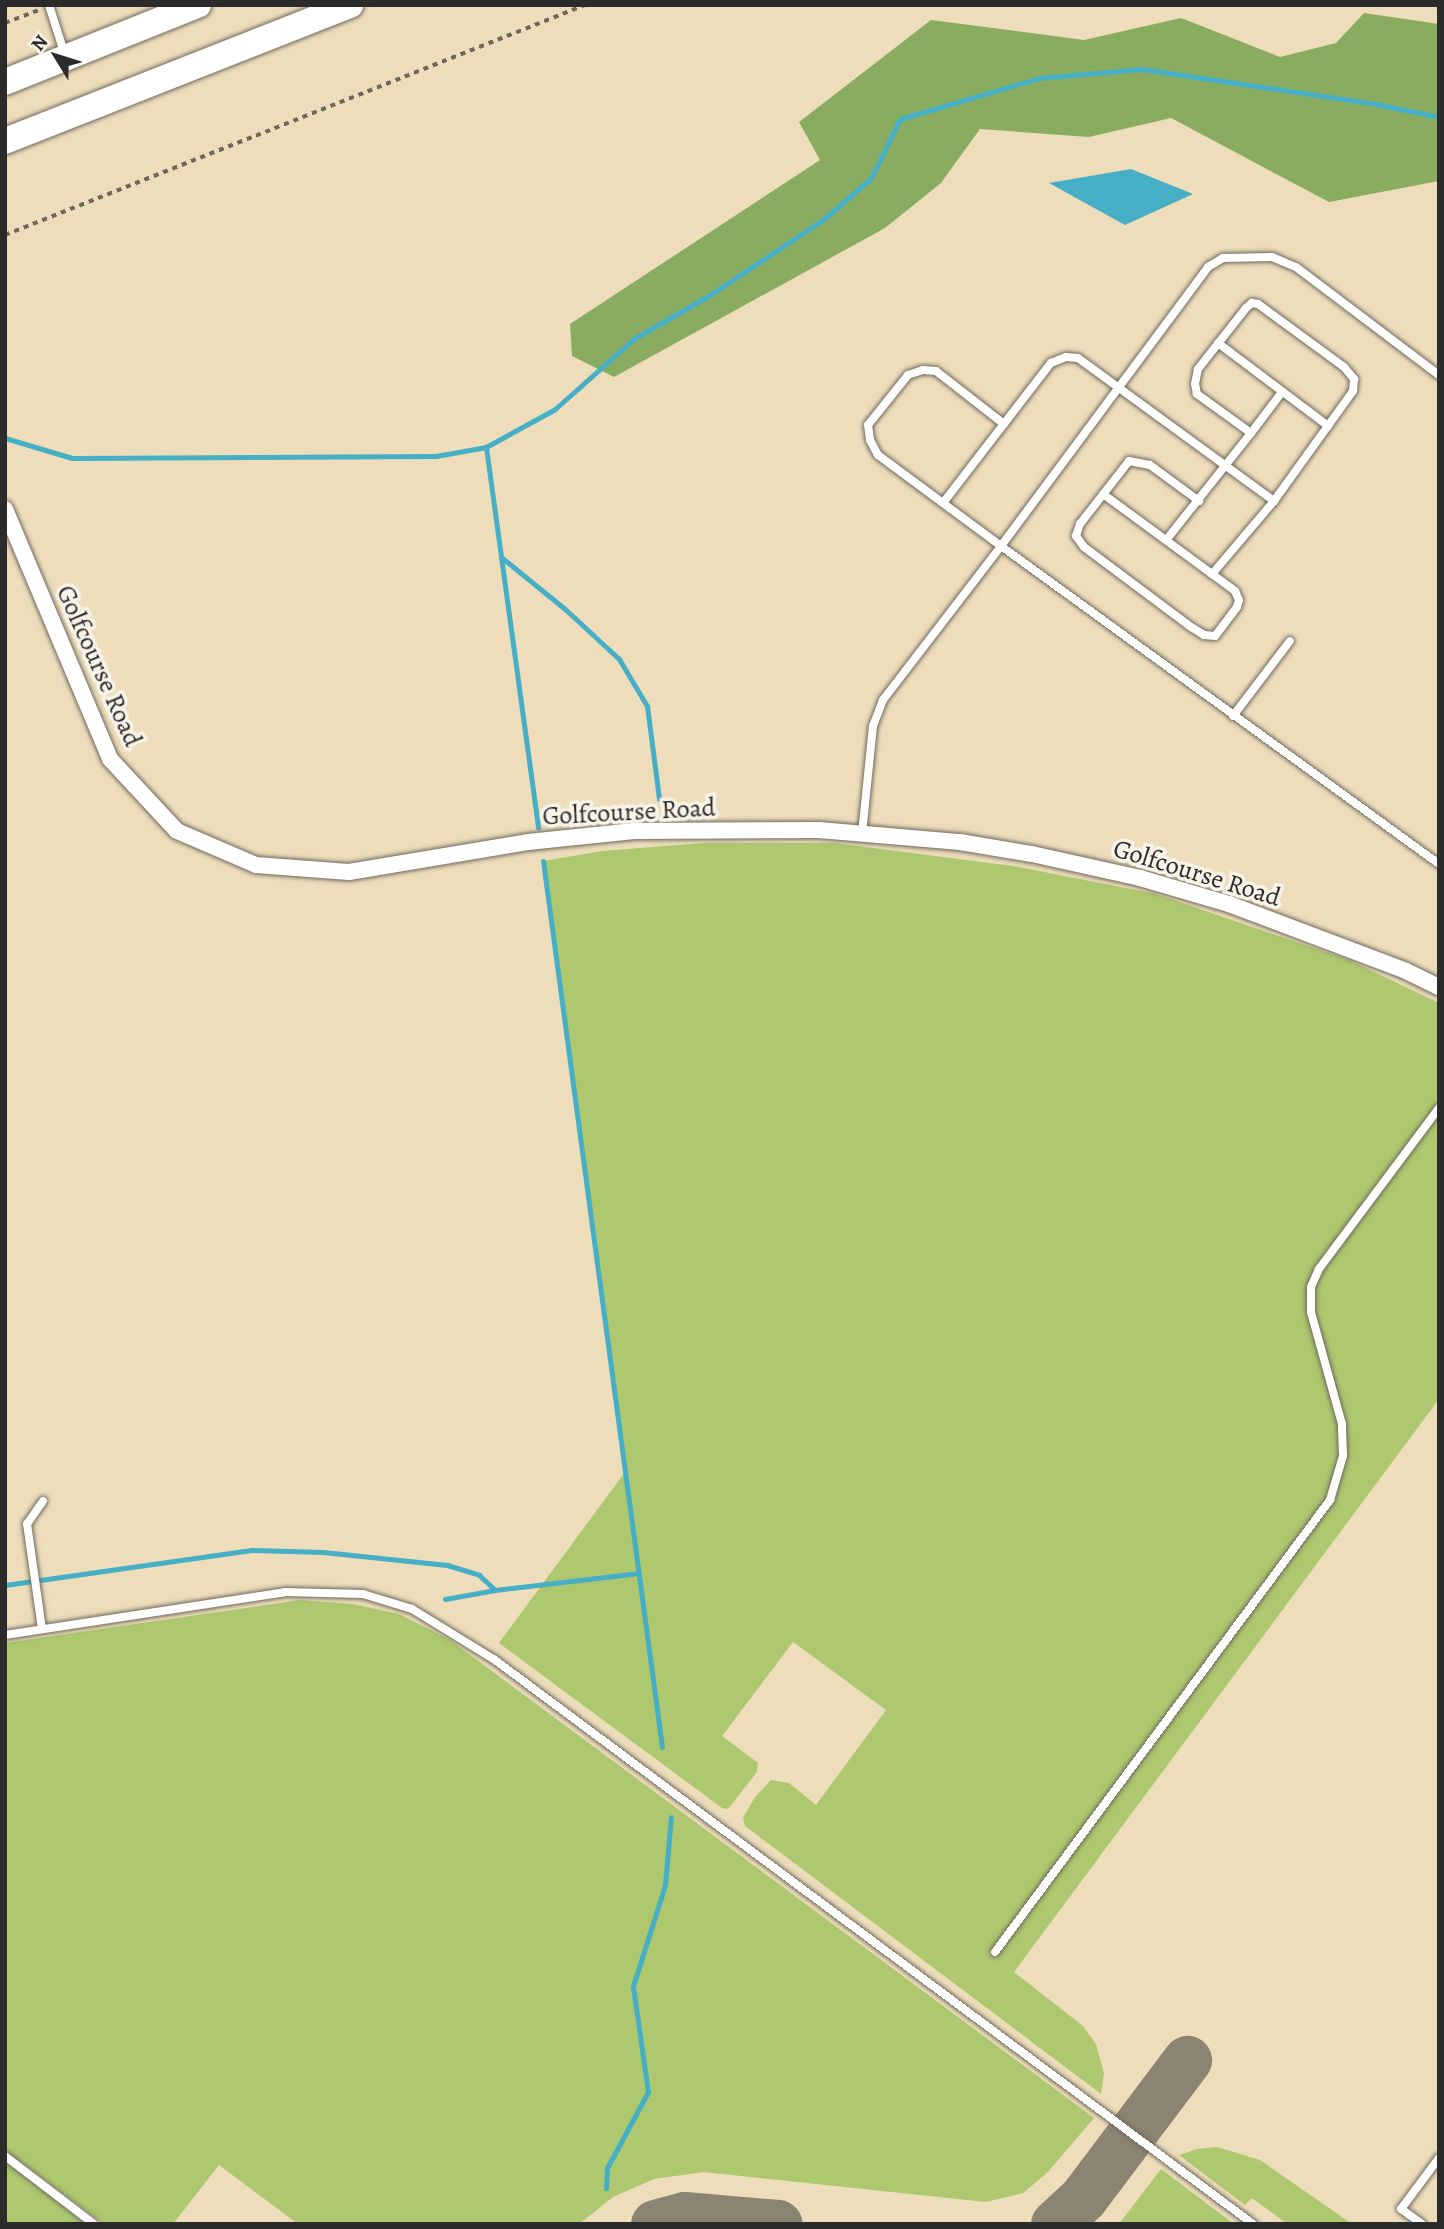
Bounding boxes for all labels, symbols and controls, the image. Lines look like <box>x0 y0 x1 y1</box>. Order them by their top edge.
north arrow <box>21 21 91 91</box>
text: N <box>25 30 54 57</box>
street label: Golfcourse Road <box>50 581 148 751</box>
street label: Golfcourse Road <box>542 792 716 832</box>
street label: Golfcourse Road <box>1110 833 1284 913</box>

